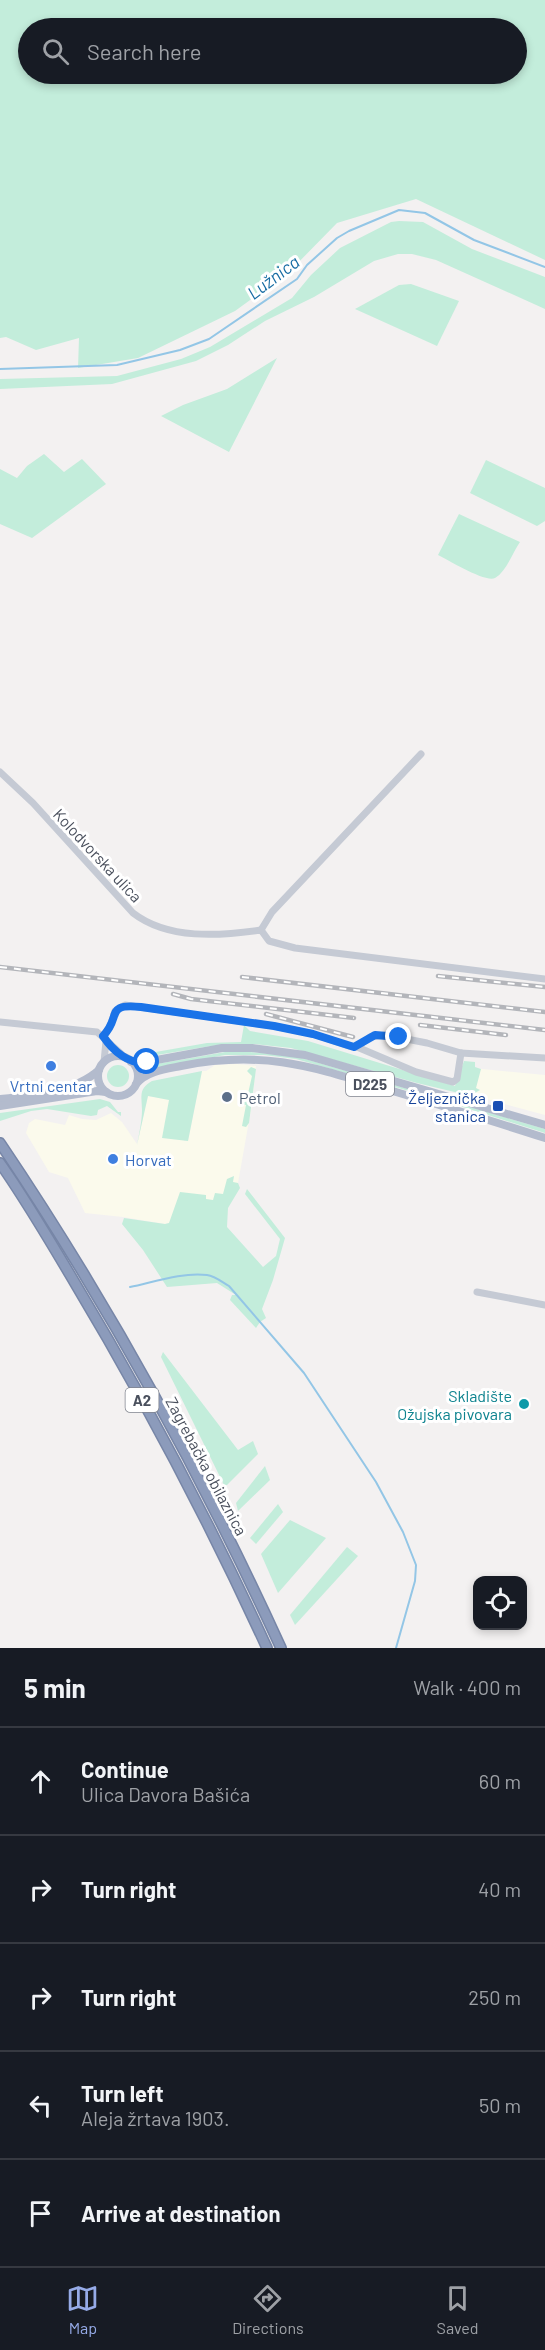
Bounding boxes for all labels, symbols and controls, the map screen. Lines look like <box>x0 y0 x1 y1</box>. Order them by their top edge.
search box <box>18 18 527 84</box>
icon: search <box>39 35 72 68</box>
text: Search here <box>87 38 201 64</box>
water label: Lužnica <box>243 250 303 304</box>
street label: Kolodvorska ulica <box>50 804 146 906</box>
route end <box>385 1023 411 1049</box>
route start <box>133 1048 159 1074</box>
marker: Vrtni centar <box>44 1059 58 1073</box>
road number: D225 <box>346 1072 394 1096</box>
place label: Vrtni centar <box>10 1076 92 1095</box>
place label: Petrol <box>239 1088 281 1107</box>
place label: Željeznička stanica <box>408 1088 486 1125</box>
marker: Petrol <box>220 1090 234 1104</box>
marker: Željeznička stanica <box>491 1099 505 1113</box>
place label: Horvat <box>125 1150 172 1169</box>
marker: Horvat <box>106 1152 120 1166</box>
place label: Skladište Ožujska pivovara <box>397 1386 512 1423</box>
road number: A2 <box>126 1388 158 1412</box>
street label: Zagrebačka obilaznica <box>162 1394 252 1538</box>
marker: Skladište Ožujska pivovara <box>517 1397 531 1411</box>
map controls <box>473 1576 527 1630</box>
button: locate <box>473 1576 527 1630</box>
text: 5 min <box>24 1672 86 1703</box>
text: Walk · 400 m <box>413 1675 521 1699</box>
text: Continue <box>81 1756 169 1782</box>
icon: ahead <box>24 1765 57 1798</box>
text: 60 m <box>479 1769 521 1793</box>
text: Ulica Davora Bašića <box>81 1782 250 1806</box>
icon: right <box>24 1873 57 1906</box>
text: Turn right <box>81 1876 176 1902</box>
text: 40 m <box>478 1877 521 1901</box>
icon: right <box>24 1981 57 2014</box>
text: Turn right <box>81 1984 176 2010</box>
text: 250 m <box>468 1985 521 2009</box>
text: Turn left <box>81 2080 164 2106</box>
icon: left <box>24 2089 57 2122</box>
text: 50 m <box>479 2093 521 2117</box>
text: Aleja žrtava 1903. <box>81 2106 229 2130</box>
icon: arrive <box>24 2197 57 2230</box>
text: Arrive at destination <box>81 2200 280 2226</box>
tab: Map <box>66 2282 99 2337</box>
tab: Directions <box>232 2282 304 2337</box>
tab: Saved <box>437 2282 479 2337</box>

